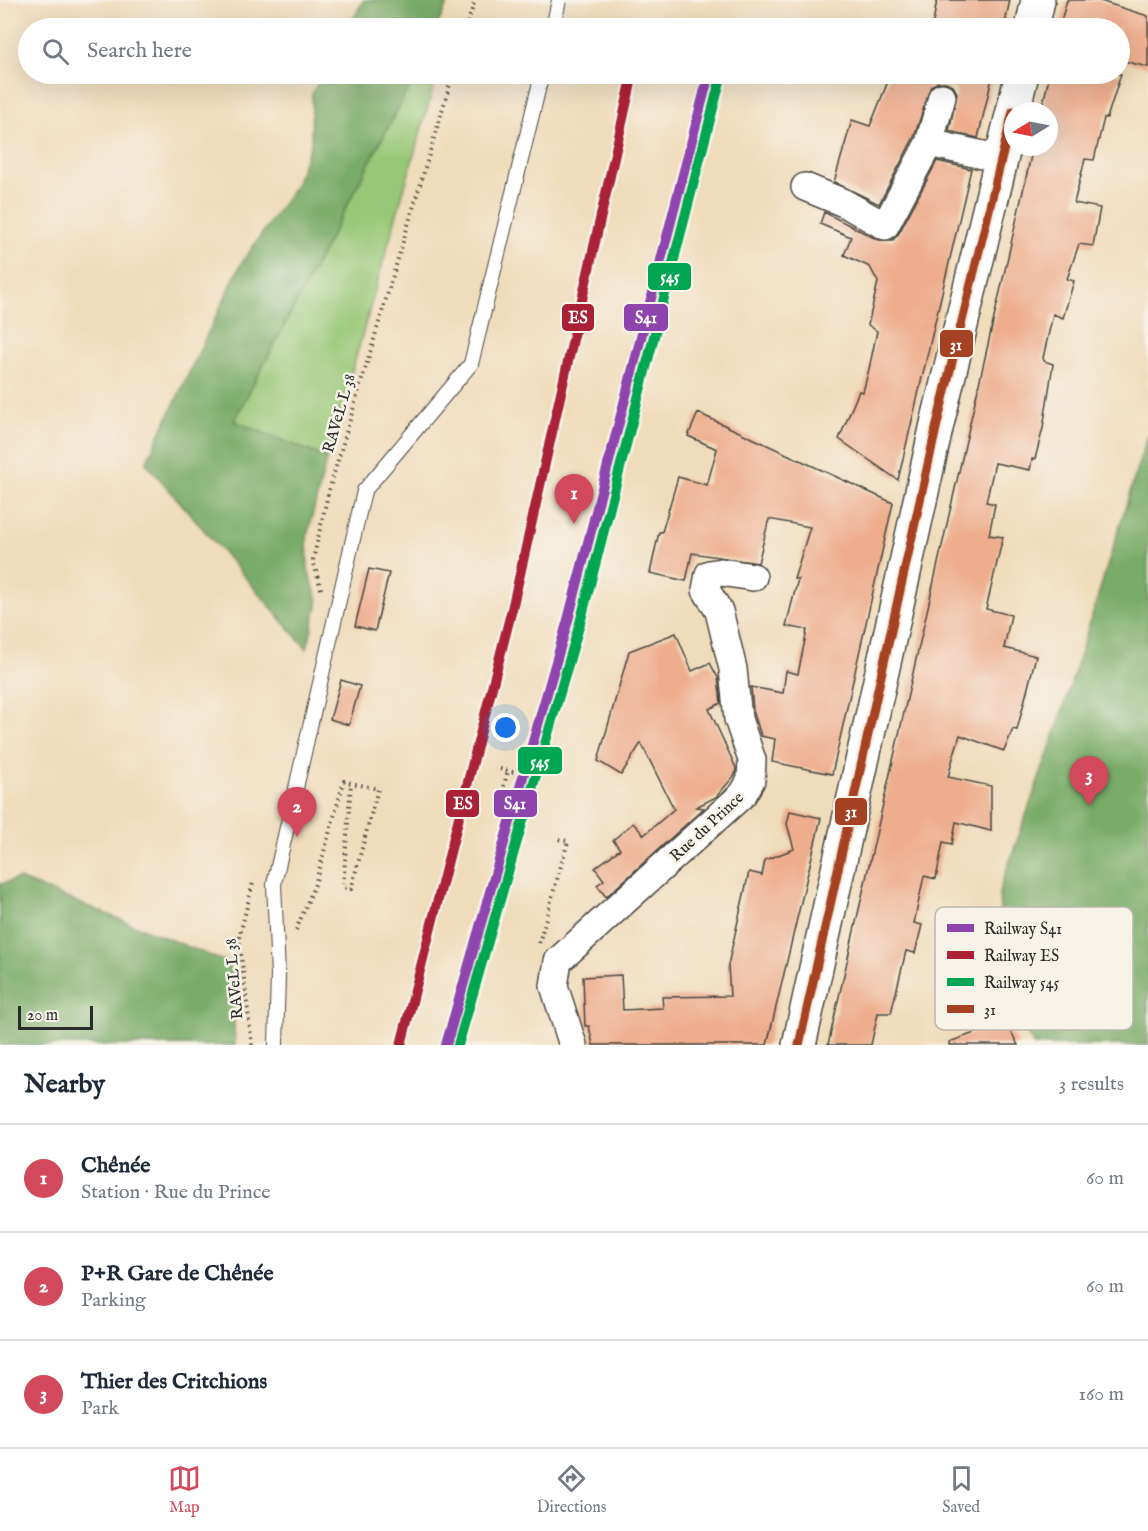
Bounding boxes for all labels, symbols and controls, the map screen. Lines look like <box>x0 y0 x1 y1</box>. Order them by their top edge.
search box <box>18 18 1130 84</box>
icon: search <box>39 35 72 68</box>
text: Search here <box>87 37 192 65</box>
north arrow <box>1004 102 1058 156</box>
line badge: 545 <box>647 262 692 291</box>
text: 545 <box>660 268 680 288</box>
line badge: ES <box>561 303 595 332</box>
line badge: S41 <box>623 303 669 332</box>
text: ES <box>568 309 588 329</box>
text: S41 <box>635 309 657 329</box>
line badge: 31 <box>939 329 974 358</box>
text: 31 <box>950 336 962 356</box>
street label: RAVeL L 38 <box>319 372 361 455</box>
pin: 1 <box>554 474 594 524</box>
your location <box>491 713 520 742</box>
line badge: 545 <box>517 746 563 775</box>
text: 545 <box>530 753 550 773</box>
pin: 3 <box>1070 756 1108 806</box>
pin: 2 <box>278 788 316 837</box>
street label: Rue du Prince <box>666 788 748 867</box>
line badge: ES <box>445 789 480 818</box>
line badge: S41 <box>493 789 538 818</box>
text: ES <box>453 795 473 815</box>
text: S41 <box>504 795 526 815</box>
line badge: 31 <box>834 797 868 826</box>
text: 31 <box>845 803 857 823</box>
legend <box>935 907 1133 1030</box>
text: Railway S41 <box>984 920 1062 940</box>
street label: RAVeL L 38 <box>221 938 248 1020</box>
text: Railway ES <box>984 947 1059 967</box>
text: Railway 545 <box>984 974 1059 994</box>
text: 31 <box>984 1001 996 1021</box>
scale bar <box>18 1003 93 1030</box>
text: 20 m <box>27 1006 58 1026</box>
text: Nearby <box>24 1068 105 1101</box>
text: 3 results <box>1059 1072 1124 1097</box>
text: Chênée <box>81 1152 150 1180</box>
text: 1 <box>40 1166 47 1191</box>
text: 60 m <box>1086 1166 1124 1191</box>
text: Station · Rue du Prince <box>81 1180 271 1205</box>
text: P+R Gare de Chênée <box>81 1260 274 1288</box>
text: 2 <box>39 1274 48 1299</box>
text: 60 m <box>1086 1274 1124 1299</box>
text: Parking <box>81 1288 146 1313</box>
text: Thier des Critchions <box>81 1368 267 1396</box>
text: 3 <box>40 1382 47 1407</box>
text: 160 m <box>1078 1382 1124 1407</box>
text: Park <box>81 1396 119 1421</box>
tab: Map <box>168 1462 201 1518</box>
tab: Directions <box>537 1462 606 1518</box>
tab: Saved <box>942 1462 980 1518</box>

